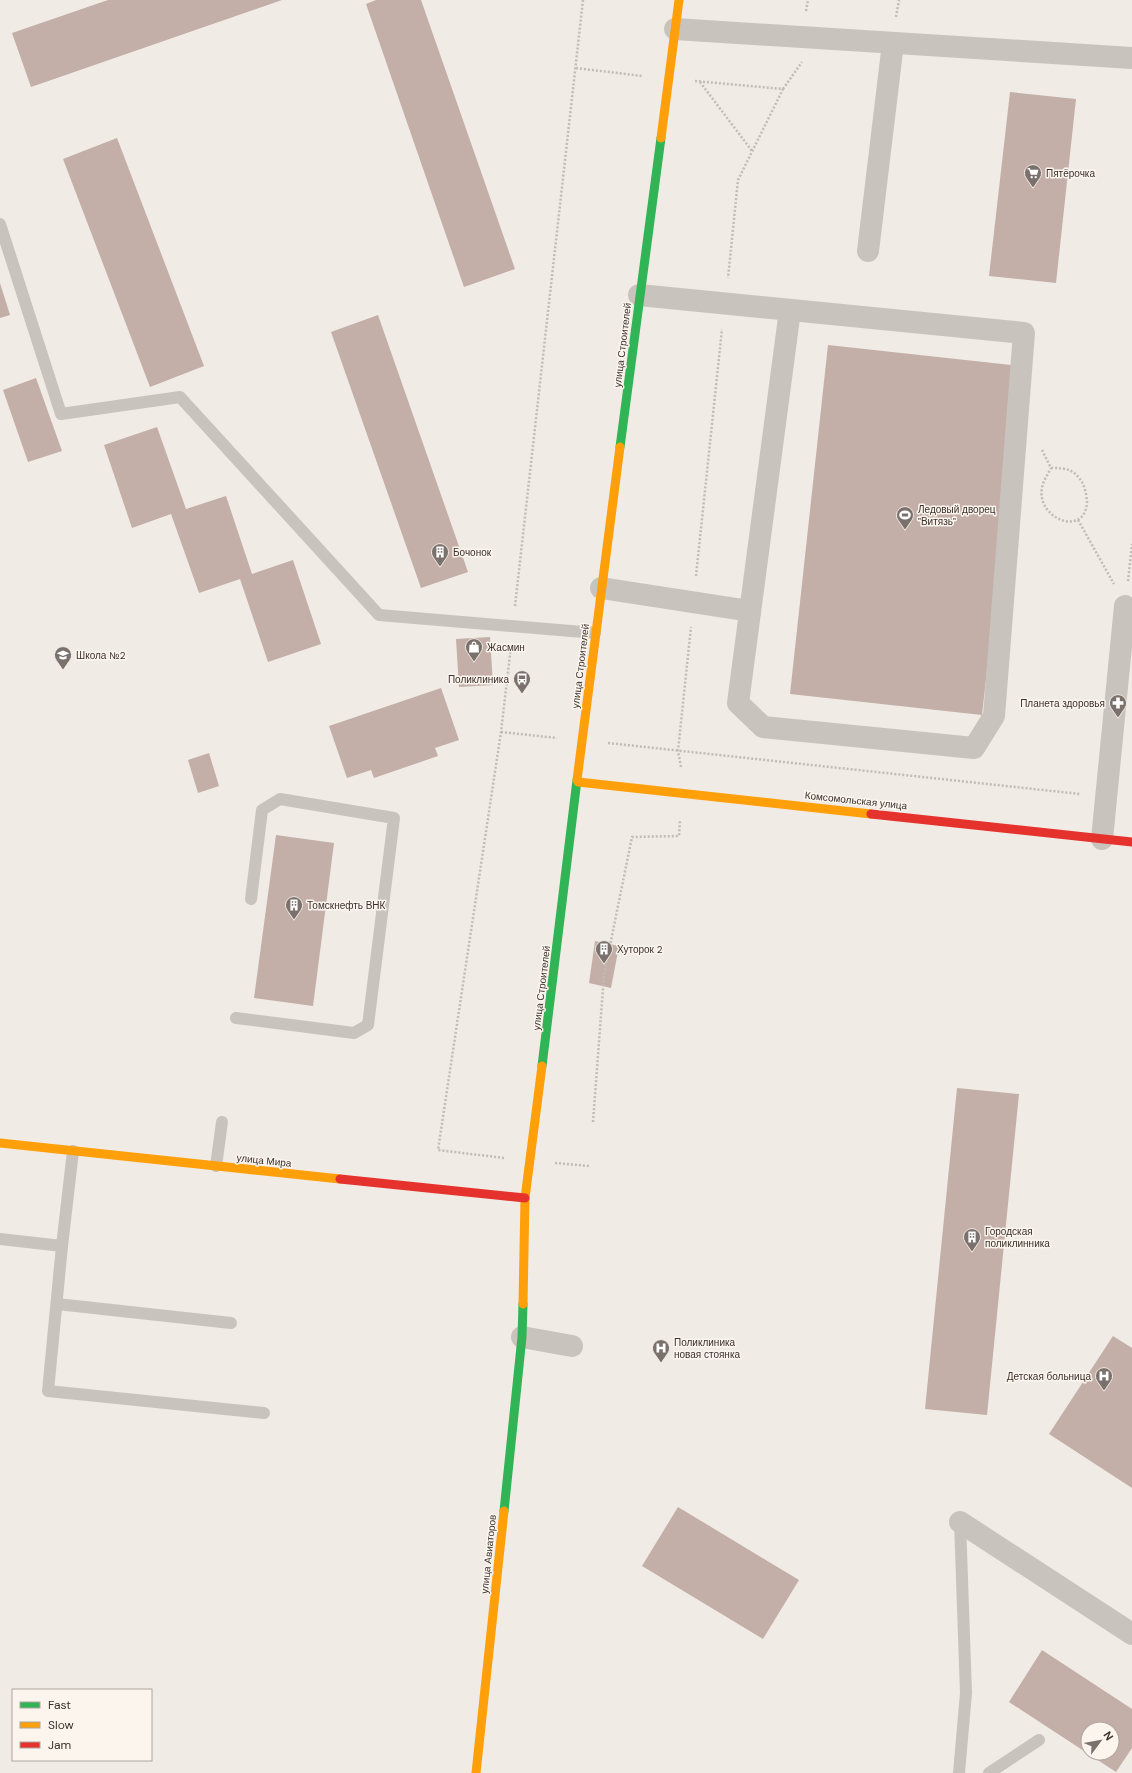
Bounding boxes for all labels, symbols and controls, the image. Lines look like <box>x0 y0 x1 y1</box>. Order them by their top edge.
supermarket icon: Пятёрочка <box>1023 163 1043 188</box>
place label: Пятёрочка <box>1046 167 1095 180</box>
street label: улица Строителей <box>611 302 634 388</box>
place label: Ледовый дворец "Витязь" <box>918 503 996 528</box>
sports icon: Ледовый дворец "Витязь" <box>895 505 915 530</box>
building icon: Бочонок <box>430 542 450 567</box>
place label: Бочонок <box>453 546 492 559</box>
street label: улица Строителей <box>569 623 592 709</box>
shop icon: Жасмин <box>464 637 484 662</box>
place label: Жасмин <box>487 641 525 654</box>
school or university icon: Школа №2 <box>53 645 73 670</box>
place label: Школа №2 <box>76 649 126 662</box>
bus stop icon: Поликлиника <box>512 669 532 694</box>
place label: Поликлиника <box>448 673 509 686</box>
pharmacy icon: Планета здоровья <box>1108 693 1128 718</box>
place label: Планета здоровья <box>1020 697 1105 710</box>
street label: Комсомольская улица <box>804 789 908 812</box>
building icon: Томскнефть ВНК <box>284 895 304 920</box>
place label: Томскнефть ВНК <box>307 899 386 912</box>
building icon: Хуторок 2 <box>594 939 614 964</box>
place label: Хуторок 2 <box>617 943 663 956</box>
street label: улица Строителей <box>530 945 553 1031</box>
street label: улица Мира <box>236 1151 292 1170</box>
place label: Городская поликлинника <box>985 1225 1050 1250</box>
building icon: Городская поликлинника <box>962 1227 982 1252</box>
place label: Поликлиника новая стоянка <box>674 1336 740 1361</box>
hospital icon: Поликлиника новая стоянка <box>651 1338 671 1363</box>
hospital icon: Детская больница <box>1094 1366 1114 1391</box>
place label: Детская больница <box>1007 1370 1091 1383</box>
street label: улица Авиаторов <box>478 1514 499 1594</box>
legend <box>12 1689 152 1761</box>
text: Fast <box>48 1697 71 1713</box>
text: Slow <box>48 1717 74 1733</box>
north arrow <box>1080 1721 1120 1761</box>
text: N <box>1100 1729 1117 1743</box>
text: Jam <box>48 1737 71 1753</box>

